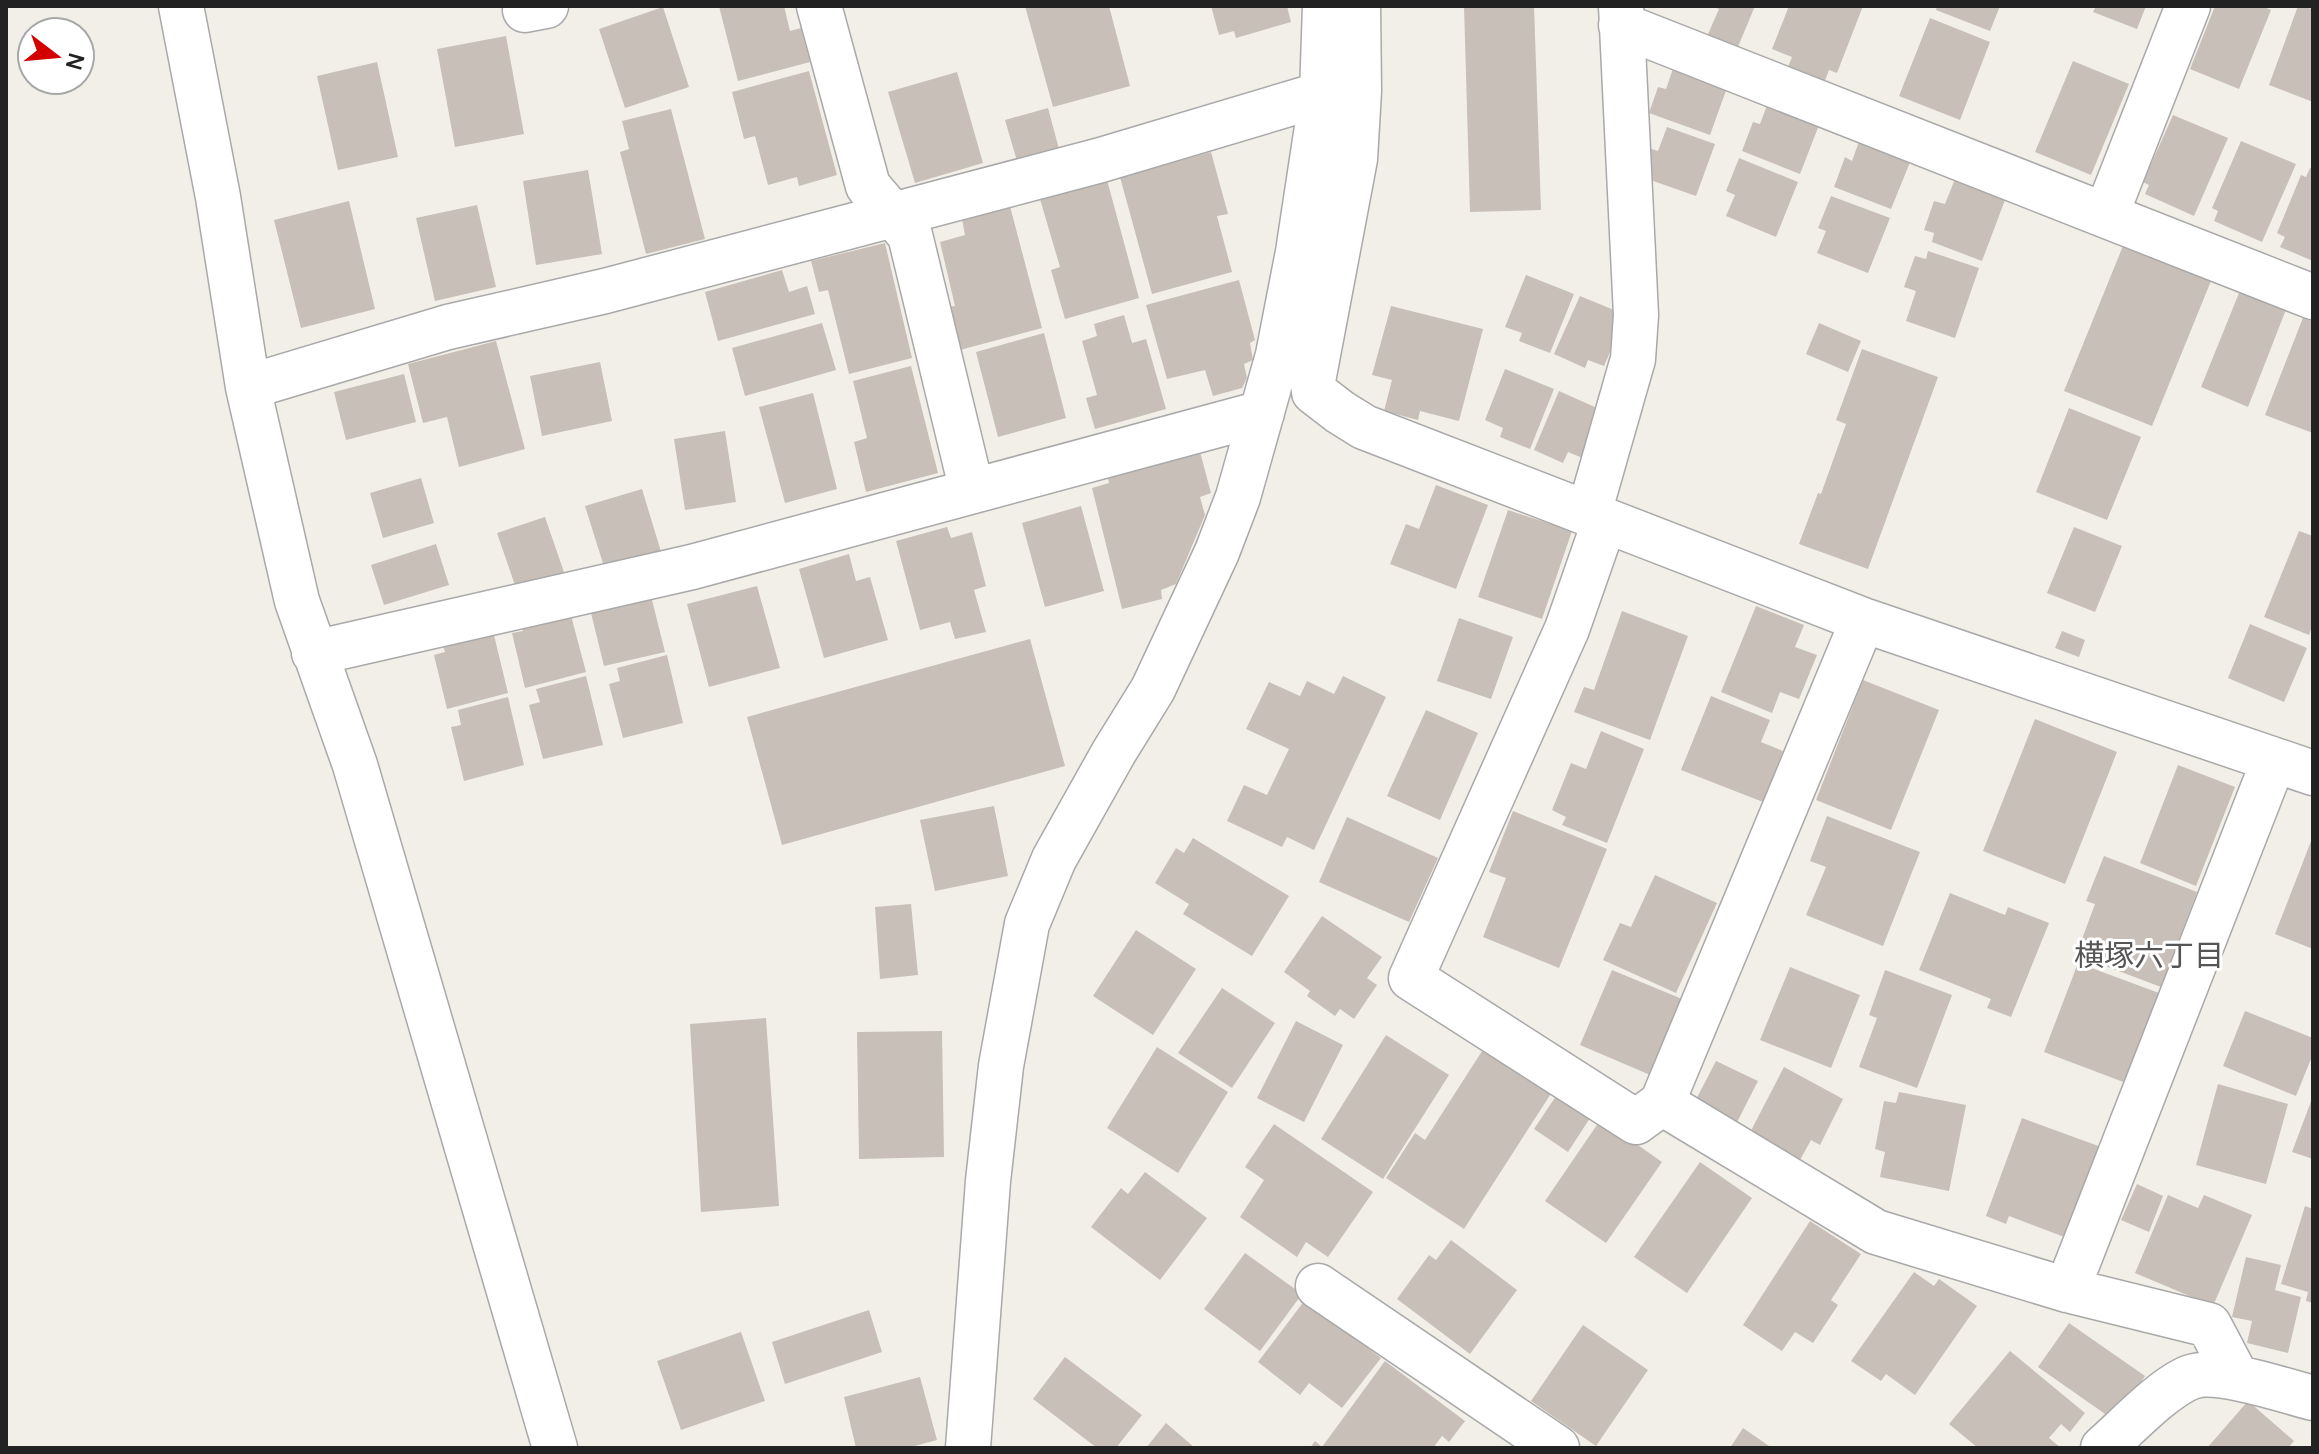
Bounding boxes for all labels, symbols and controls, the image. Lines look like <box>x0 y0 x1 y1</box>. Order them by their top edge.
north arrow <box>16 16 96 96</box>
text: N <box>59 50 92 73</box>
district label: 横塚六丁目 <box>2074 934 2224 975</box>

